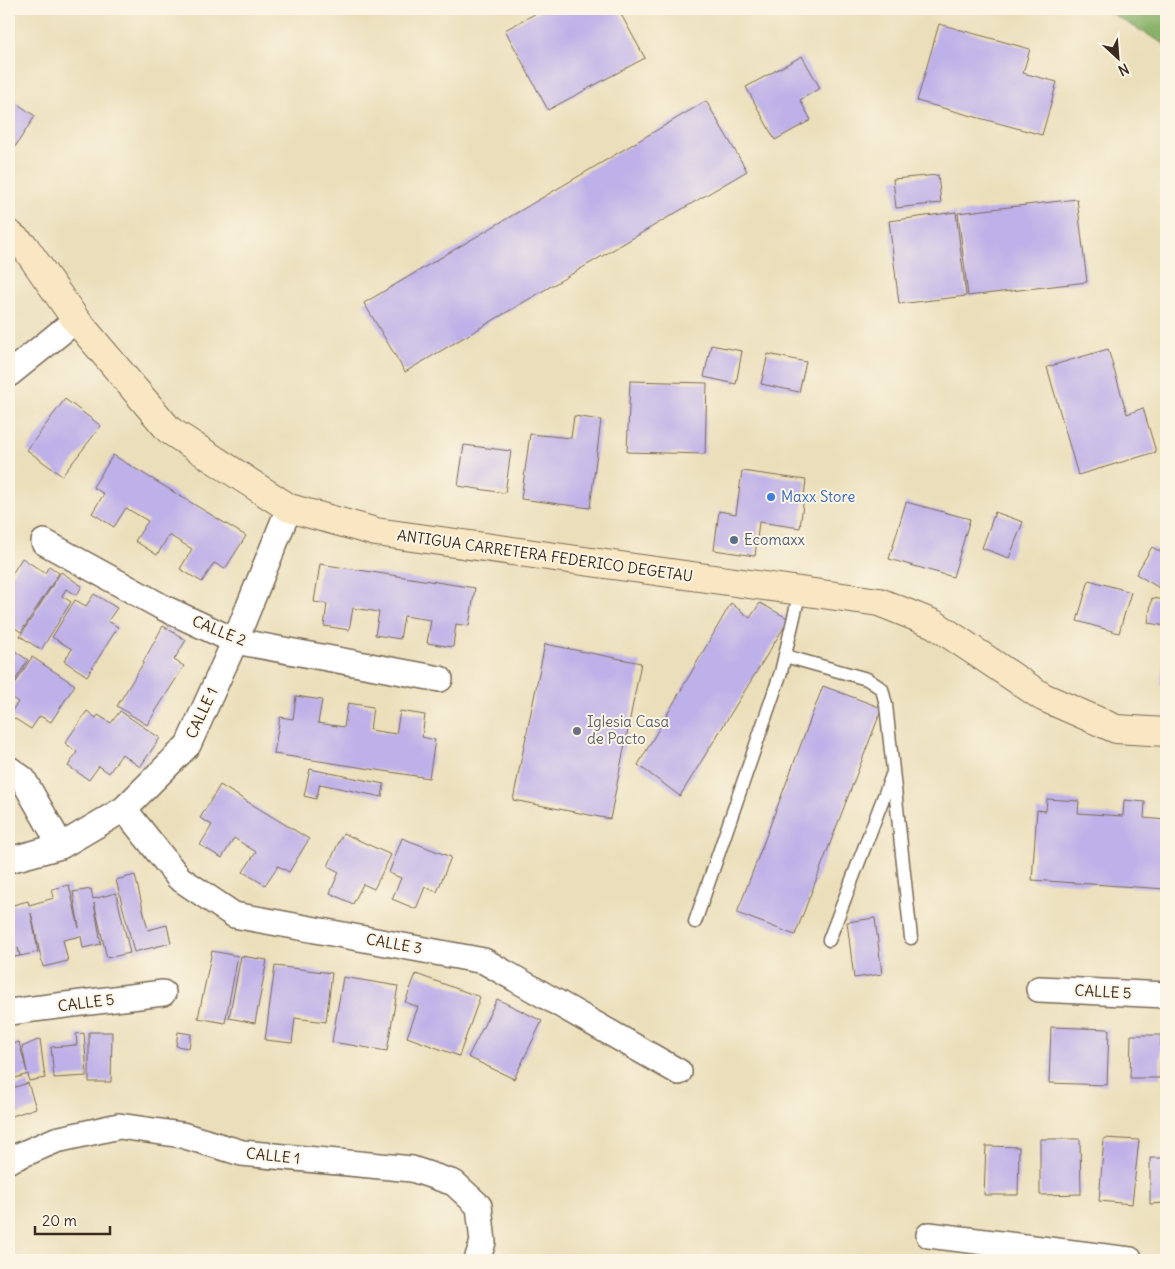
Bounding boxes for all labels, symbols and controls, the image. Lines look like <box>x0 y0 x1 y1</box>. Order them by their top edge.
north arrow <box>1092 32 1142 82</box>
text: N <box>1115 59 1132 80</box>
place label: Maxx Store <box>781 487 855 506</box>
marker: Maxx Store <box>765 491 777 503</box>
street label: ANTIGUA CARRETERA FEDERICO DEGETAU <box>396 525 694 586</box>
place label: Ecomaxx <box>744 530 806 549</box>
marker: Ecomaxx <box>728 534 740 546</box>
street label: CALLE 2 <box>189 611 249 650</box>
street label: CALLE 1 <box>181 684 222 741</box>
place label: Iglesia Casa de Pacto <box>587 712 670 748</box>
marker: Iglesia Casa de Pacto <box>571 725 583 737</box>
street label: CALLE 3 <box>365 929 424 958</box>
street label: CALLE 5 <box>1074 981 1132 1002</box>
street label: CALLE 5 <box>57 990 115 1015</box>
street label: CALLE 1 <box>245 1143 301 1168</box>
scale bar <box>35 1204 110 1236</box>
text: 20 m <box>42 1211 77 1230</box>

